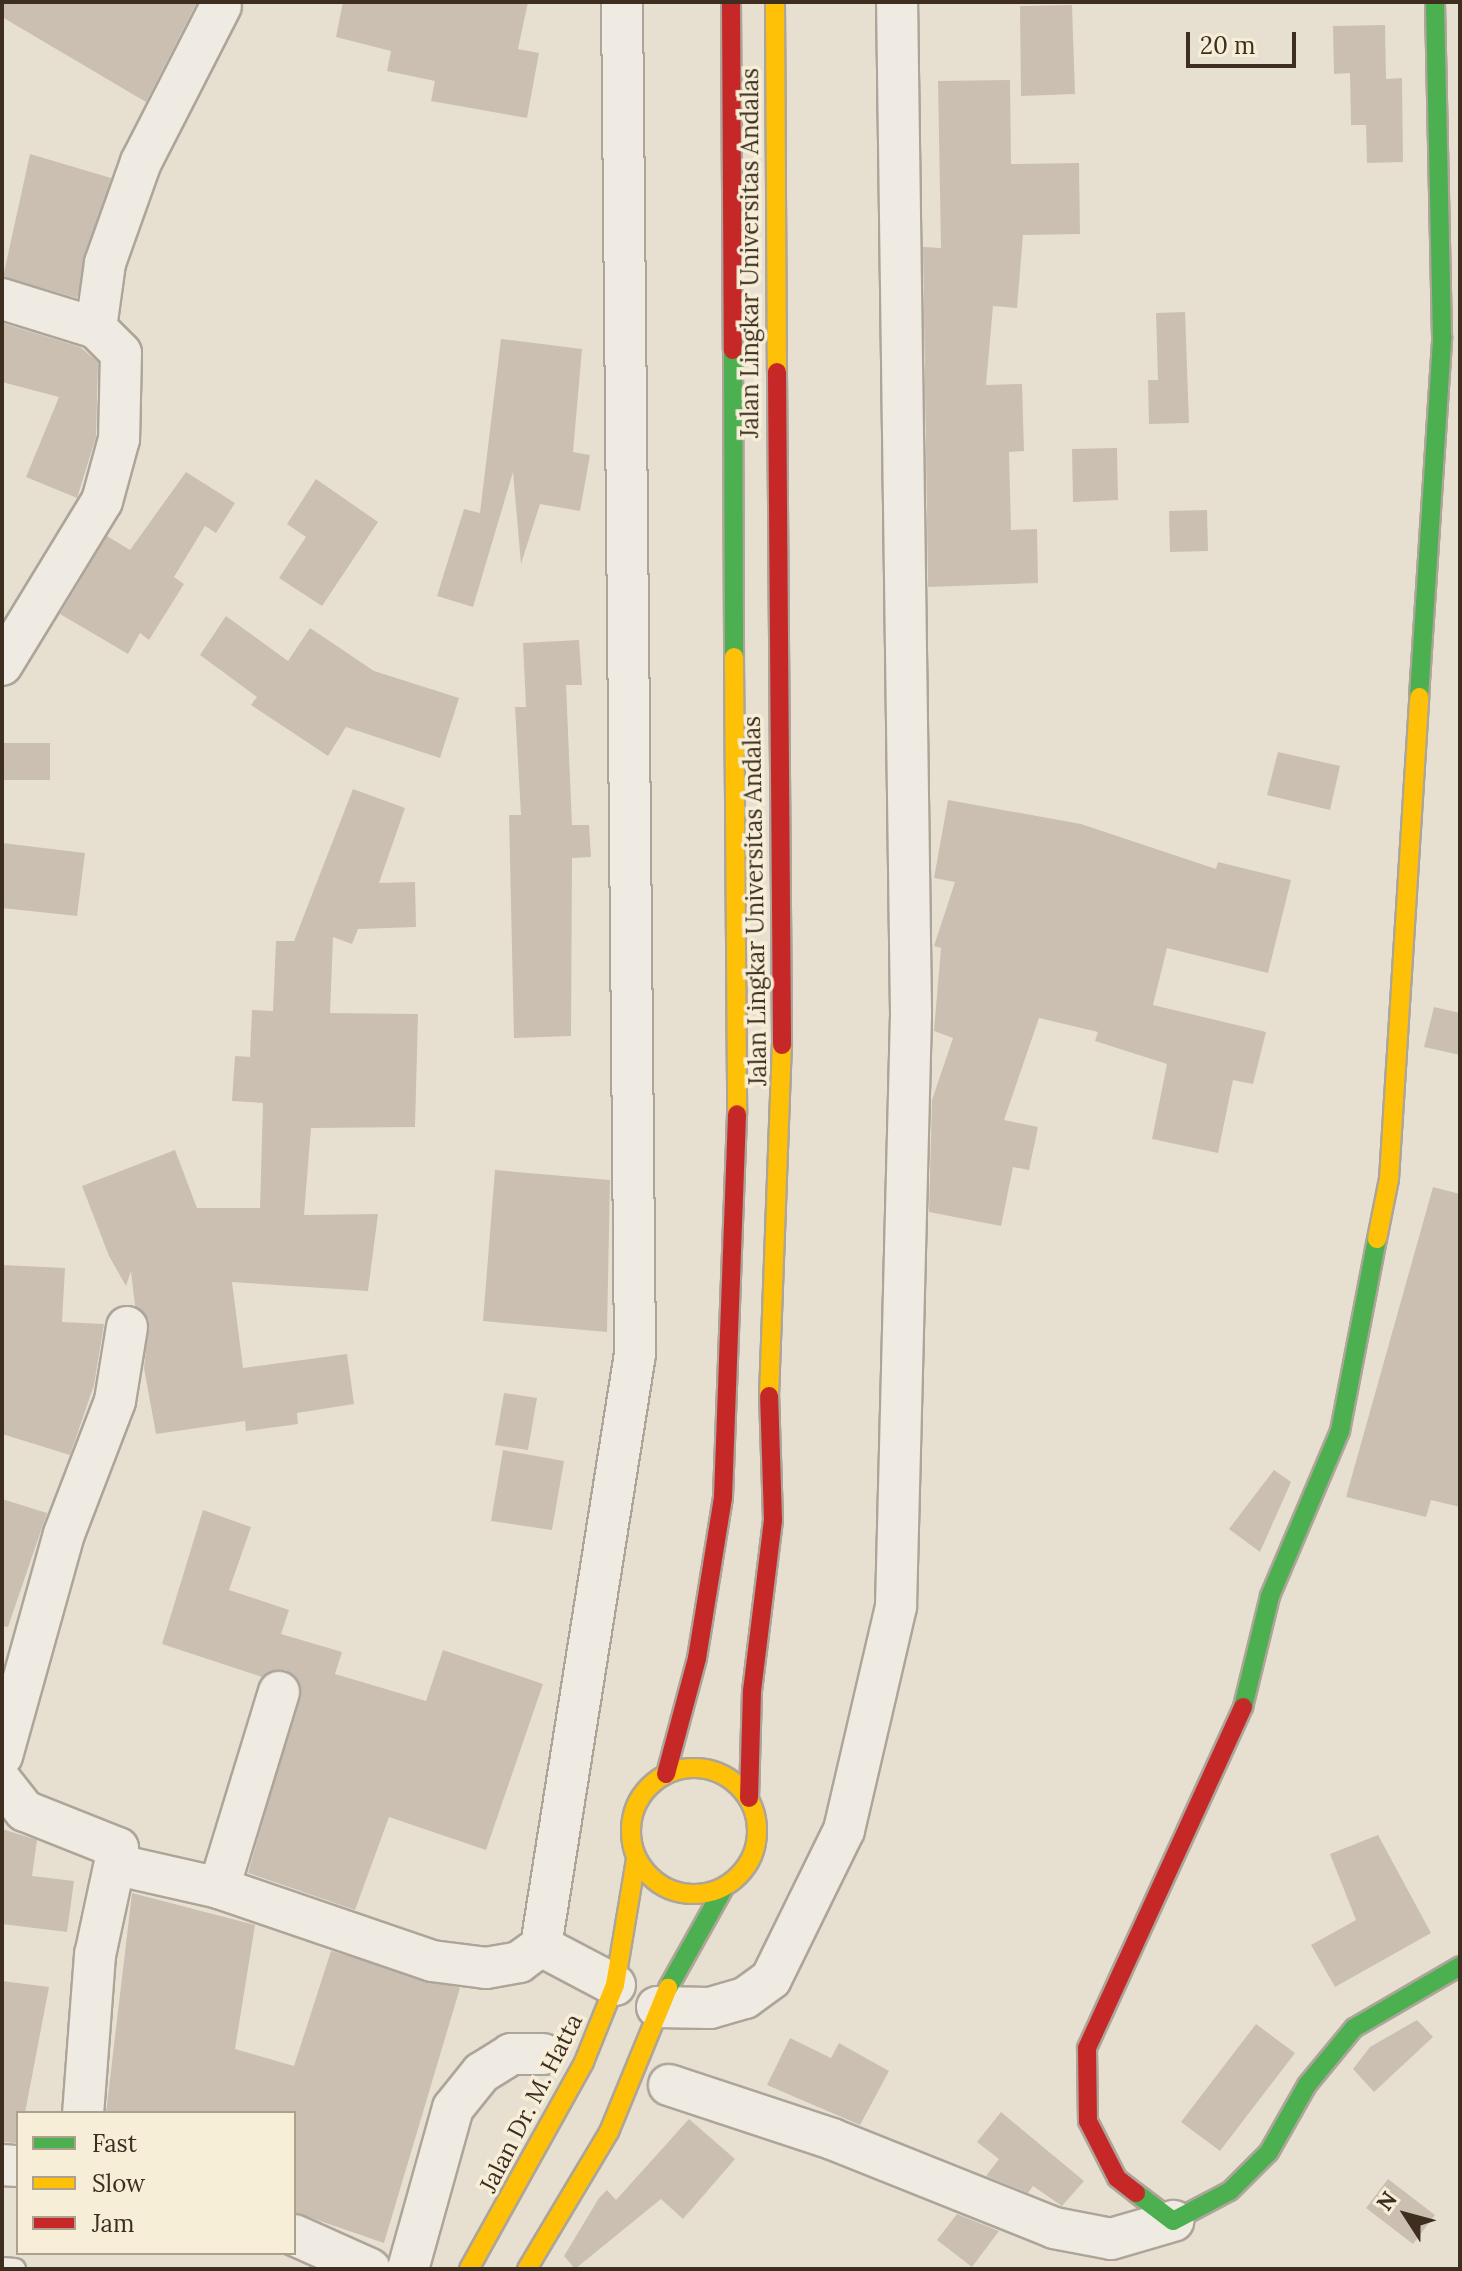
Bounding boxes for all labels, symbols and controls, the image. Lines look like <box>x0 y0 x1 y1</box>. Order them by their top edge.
scale bar <box>1190 16 1300 66</box>
text: 20 m <box>1200 30 1256 61</box>
street label: Jalan Lingkar Universitas Andalas <box>736 68 764 438</box>
street label: Jalan Lingkar Universitas Andalas <box>737 716 773 1086</box>
street label: Jalan Dr. M. Hatta <box>474 2009 588 2197</box>
legend <box>16 2111 296 2255</box>
text: Fast <box>92 2128 137 2159</box>
text: Slow <box>92 2168 145 2199</box>
north arrow <box>1366 2175 1446 2255</box>
text: N <box>1370 2186 1403 2216</box>
text: Jam <box>92 2208 134 2239</box>

